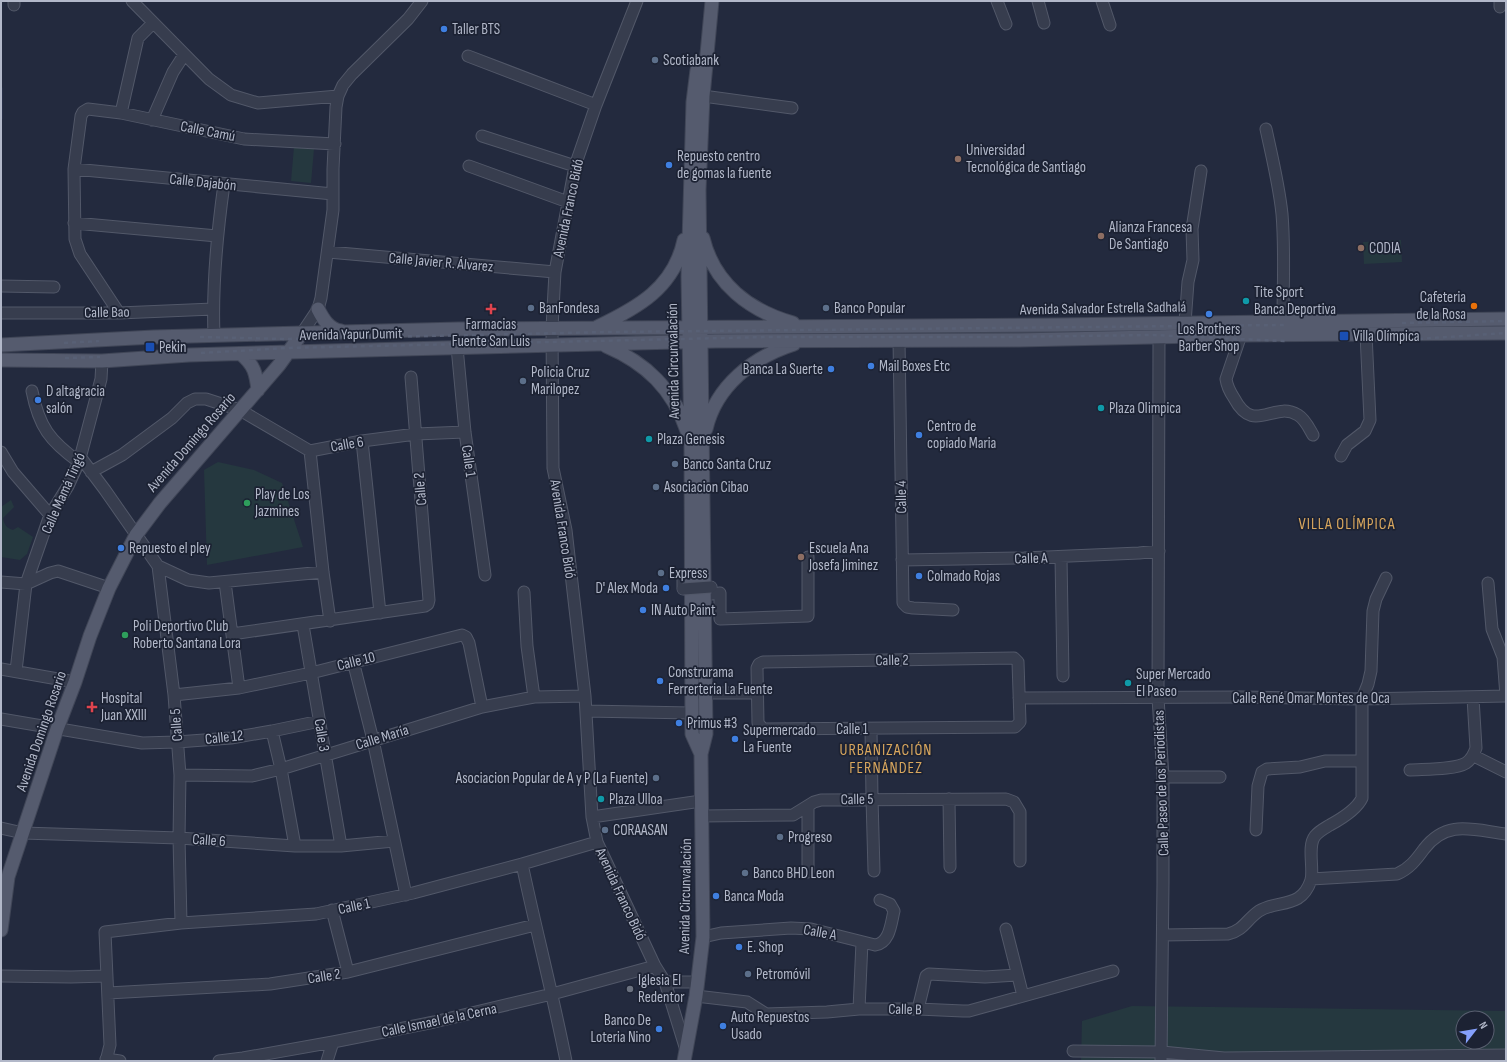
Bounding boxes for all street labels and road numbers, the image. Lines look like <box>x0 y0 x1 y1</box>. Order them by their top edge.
street label: Calle Camú <box>179 117 237 146</box>
street label: Avenida Franco Bidó <box>549 157 588 260</box>
street label: Calle Dajabón <box>169 170 237 195</box>
street label: Calle Javier R. Álvarez <box>388 248 495 277</box>
street label: Avenida Salvador Estrella Sadhalá <box>1019 298 1187 319</box>
street label: Calle Bao <box>84 303 130 322</box>
street label: Avenida Circunvalación <box>663 303 684 420</box>
street label: Avenida Yapur Dumit <box>298 324 403 345</box>
street label: Avenida Domingo Rosario <box>142 389 240 497</box>
street label: Calle 6 <box>329 432 365 457</box>
street label: Calle 1 <box>457 444 480 479</box>
street label: Calle Mamá Tingó <box>37 450 90 537</box>
street label: Calle 2 <box>410 472 431 506</box>
street label: Avenida Franco Bidó <box>545 477 580 580</box>
street label: Calle 4 <box>892 480 911 514</box>
street label: Calle A <box>1014 548 1049 569</box>
street label: Calle 10 <box>335 648 377 675</box>
street label: Calle 2 <box>875 651 909 670</box>
street label: Avenida Domingo Rosario <box>12 669 71 795</box>
street label: Calle René Omar Montes de Oca <box>1232 689 1390 708</box>
street label: Calle 5 <box>166 708 187 742</box>
street label: Calle Paseo de los Periodistas <box>1149 710 1174 856</box>
street label: Calle 3 <box>310 717 333 753</box>
street label: Calle María <box>353 720 411 755</box>
street label: Calle 1 <box>836 720 869 739</box>
street label: Calle 12 <box>204 726 244 749</box>
street label: Calle 5 <box>840 790 874 809</box>
street label: Calle 6 <box>192 830 226 851</box>
street label: Avenida Circunvalación <box>675 838 696 955</box>
street label: Avenida Franco Bidó <box>590 844 650 944</box>
street label: Calle 1 <box>336 894 372 919</box>
street label: Calle A <box>802 920 838 945</box>
street label: Calle 2 <box>306 965 342 988</box>
street label: Calle Ismael de la Cerna <box>380 999 499 1042</box>
street label: Calle B <box>888 1000 922 1019</box>

